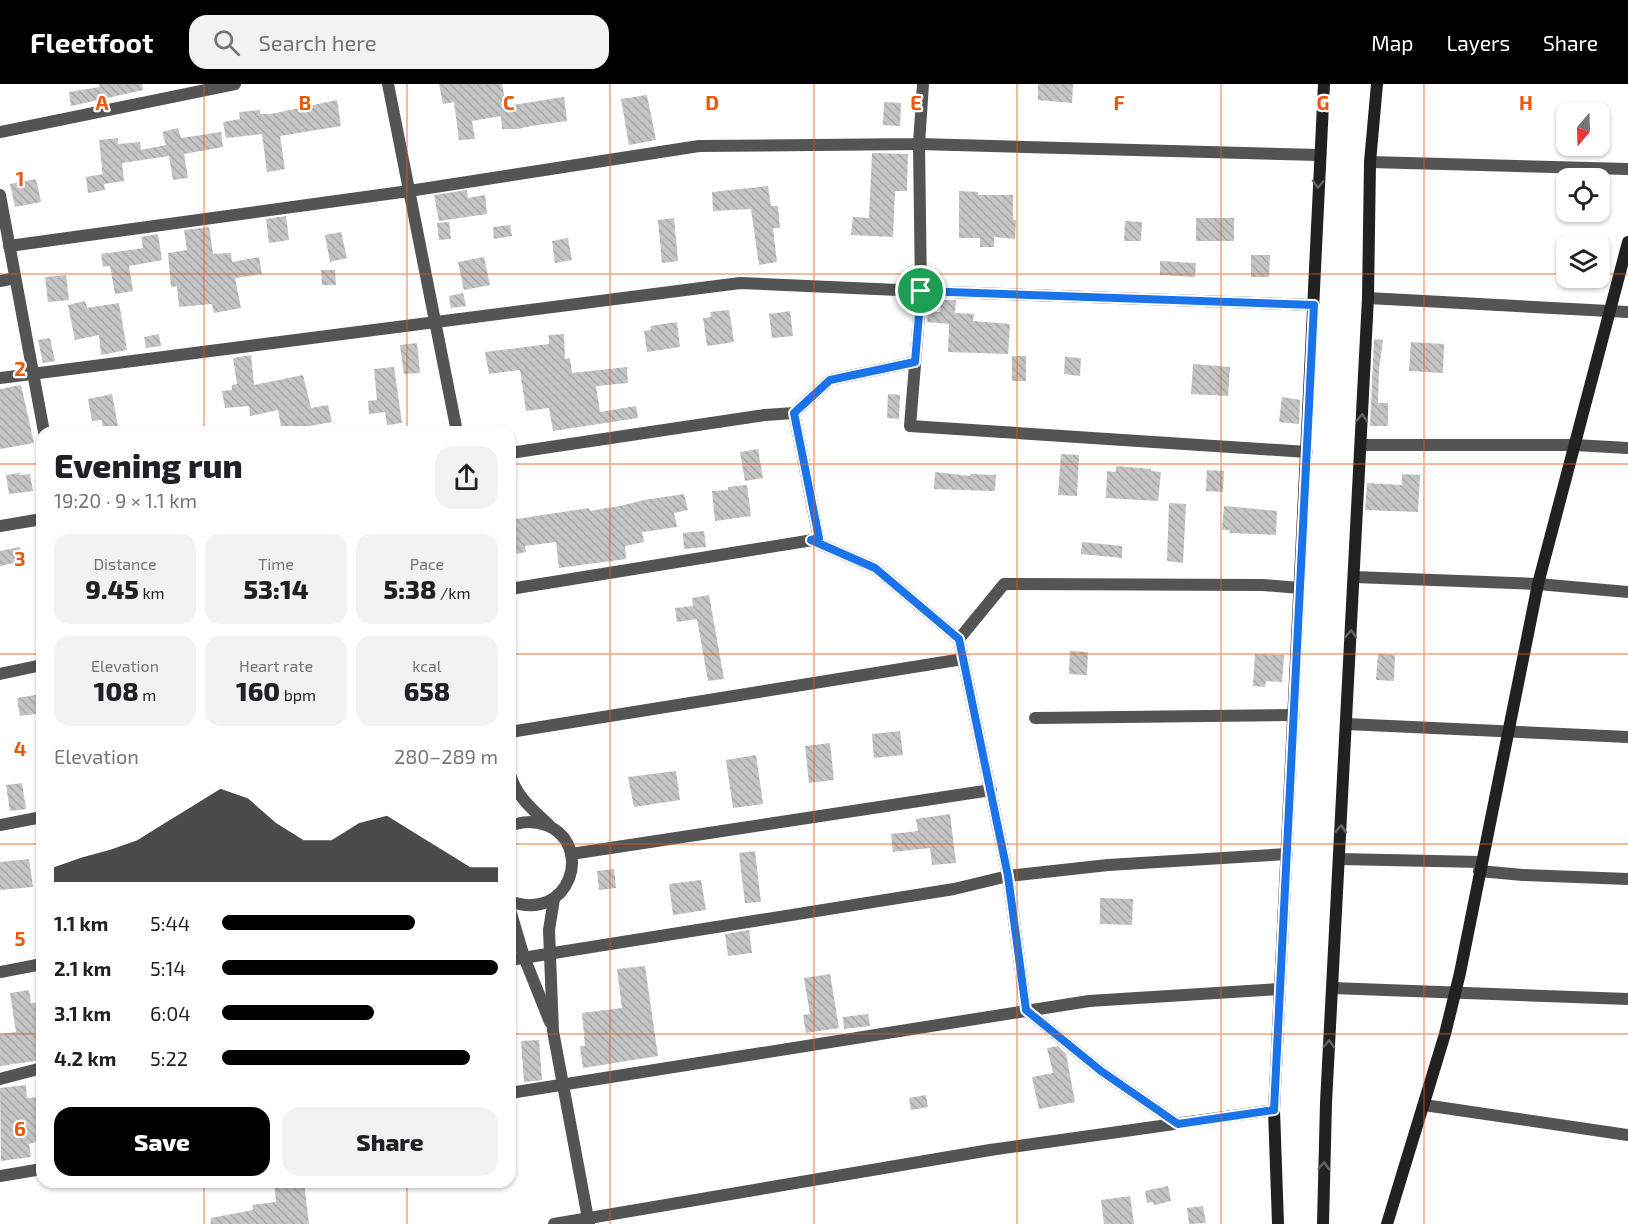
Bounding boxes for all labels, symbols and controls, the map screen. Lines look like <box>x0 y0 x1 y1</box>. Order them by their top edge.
search box <box>189 15 609 69</box>
text: Fleetfoot <box>30 25 153 59</box>
icon: search <box>210 26 243 59</box>
text: Search here <box>258 29 377 55</box>
text: Map <box>1371 30 1413 55</box>
text: Layers <box>1446 30 1510 55</box>
text: Share <box>1543 30 1598 55</box>
text: A <box>95 90 109 114</box>
text: B <box>299 90 311 114</box>
text: C <box>503 90 515 114</box>
text: D <box>705 90 719 114</box>
text: E <box>910 90 922 114</box>
text: F <box>1113 90 1125 114</box>
text: G <box>1317 90 1329 114</box>
text: H <box>1519 90 1533 114</box>
north arrow <box>1556 102 1610 156</box>
map controls <box>1556 102 1610 288</box>
text: 1 <box>16 166 24 190</box>
button: locate <box>1556 168 1610 222</box>
one-way arrow <box>1312 180 1325 189</box>
button: layers <box>1556 234 1610 288</box>
pin <box>895 265 946 316</box>
icon: arrive <box>904 274 937 307</box>
text: 2 <box>14 356 26 380</box>
one-way arrow <box>1356 414 1369 423</box>
text: Evening run <box>54 445 243 485</box>
button: share <box>435 446 498 509</box>
text: 19:20 · 9 × 1.1 km <box>54 488 197 512</box>
text: 3 <box>14 546 26 570</box>
text: Distance <box>93 554 157 573</box>
text: Time <box>258 554 294 573</box>
text: Pace <box>410 554 444 573</box>
text: 9.45 <box>85 573 139 604</box>
text: 53:14 <box>243 573 309 604</box>
text: 5:38 <box>384 573 436 604</box>
text: km <box>139 583 165 602</box>
text: /km <box>436 583 470 602</box>
one-way arrow <box>1344 629 1357 638</box>
text: Elevation <box>91 656 159 675</box>
text: Heart rate <box>239 656 313 675</box>
text: kcal <box>412 656 442 675</box>
text: 108 <box>94 675 139 706</box>
text: 160 <box>236 675 280 706</box>
text: 658 <box>404 675 450 706</box>
text: m <box>139 685 156 704</box>
text: bpm <box>280 685 316 704</box>
text: 4 <box>14 736 27 760</box>
text: Elevation <box>54 744 139 768</box>
text: 280–289 m <box>394 744 498 768</box>
one-way arrow <box>1334 824 1347 833</box>
text: 1.1 km <box>54 911 108 935</box>
text: 5:44 <box>150 911 190 935</box>
text: 5 <box>14 926 26 950</box>
text: 2.1 km <box>54 956 111 980</box>
text: 5:14 <box>150 956 186 980</box>
text: 3.1 km <box>54 1001 111 1025</box>
text: 6:04 <box>150 1001 191 1025</box>
one-way arrow <box>1323 1040 1336 1049</box>
text: 4.2 km <box>54 1046 116 1070</box>
text: 5:22 <box>150 1046 188 1070</box>
button: Save <box>54 1107 270 1176</box>
button: Share <box>282 1107 498 1176</box>
text: 6 <box>14 1116 26 1140</box>
one-way arrow <box>1318 1161 1331 1170</box>

